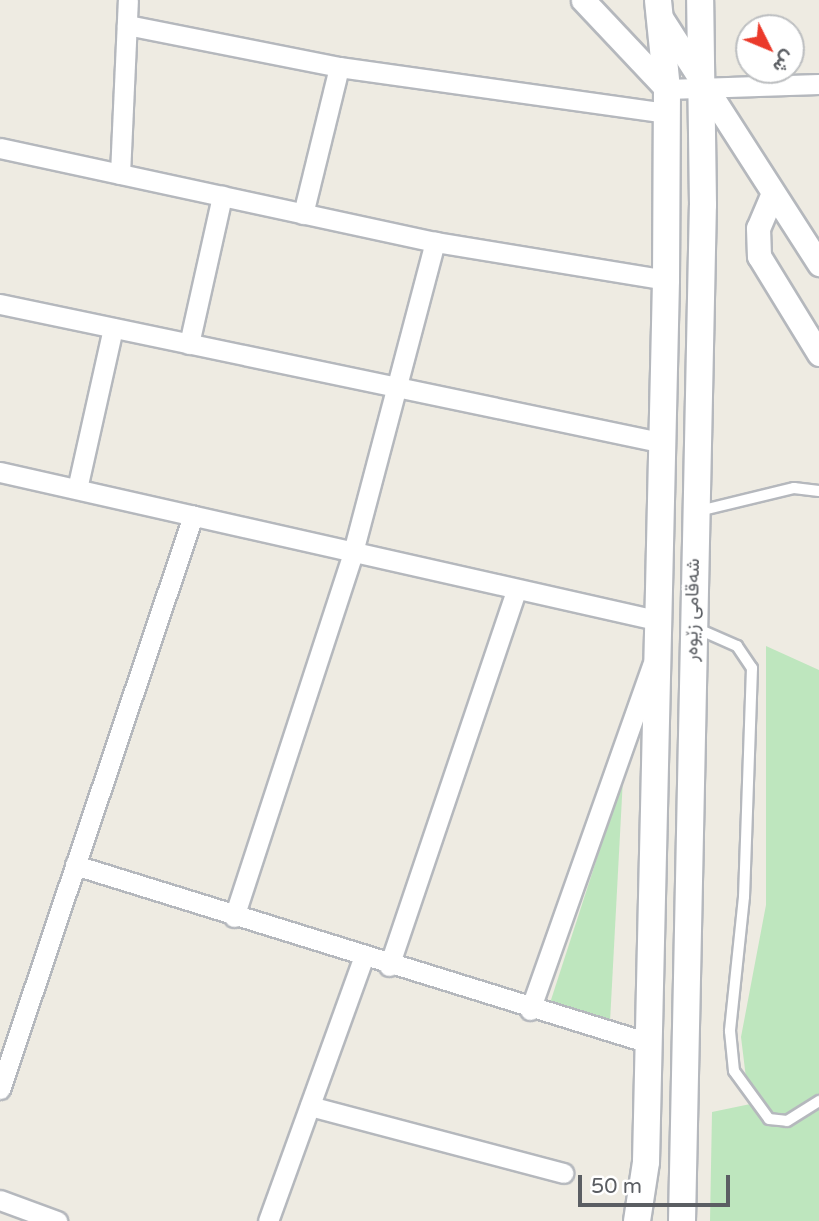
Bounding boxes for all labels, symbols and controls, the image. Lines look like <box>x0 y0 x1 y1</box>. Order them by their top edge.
north arrow <box>735 14 805 84</box>
text: ش <box>768 46 800 78</box>
street label: شەقامی زێوەر <box>681 558 705 662</box>
scale bar <box>581 1162 733 1206</box>
text: 50 m <box>591 1174 642 1199</box>

